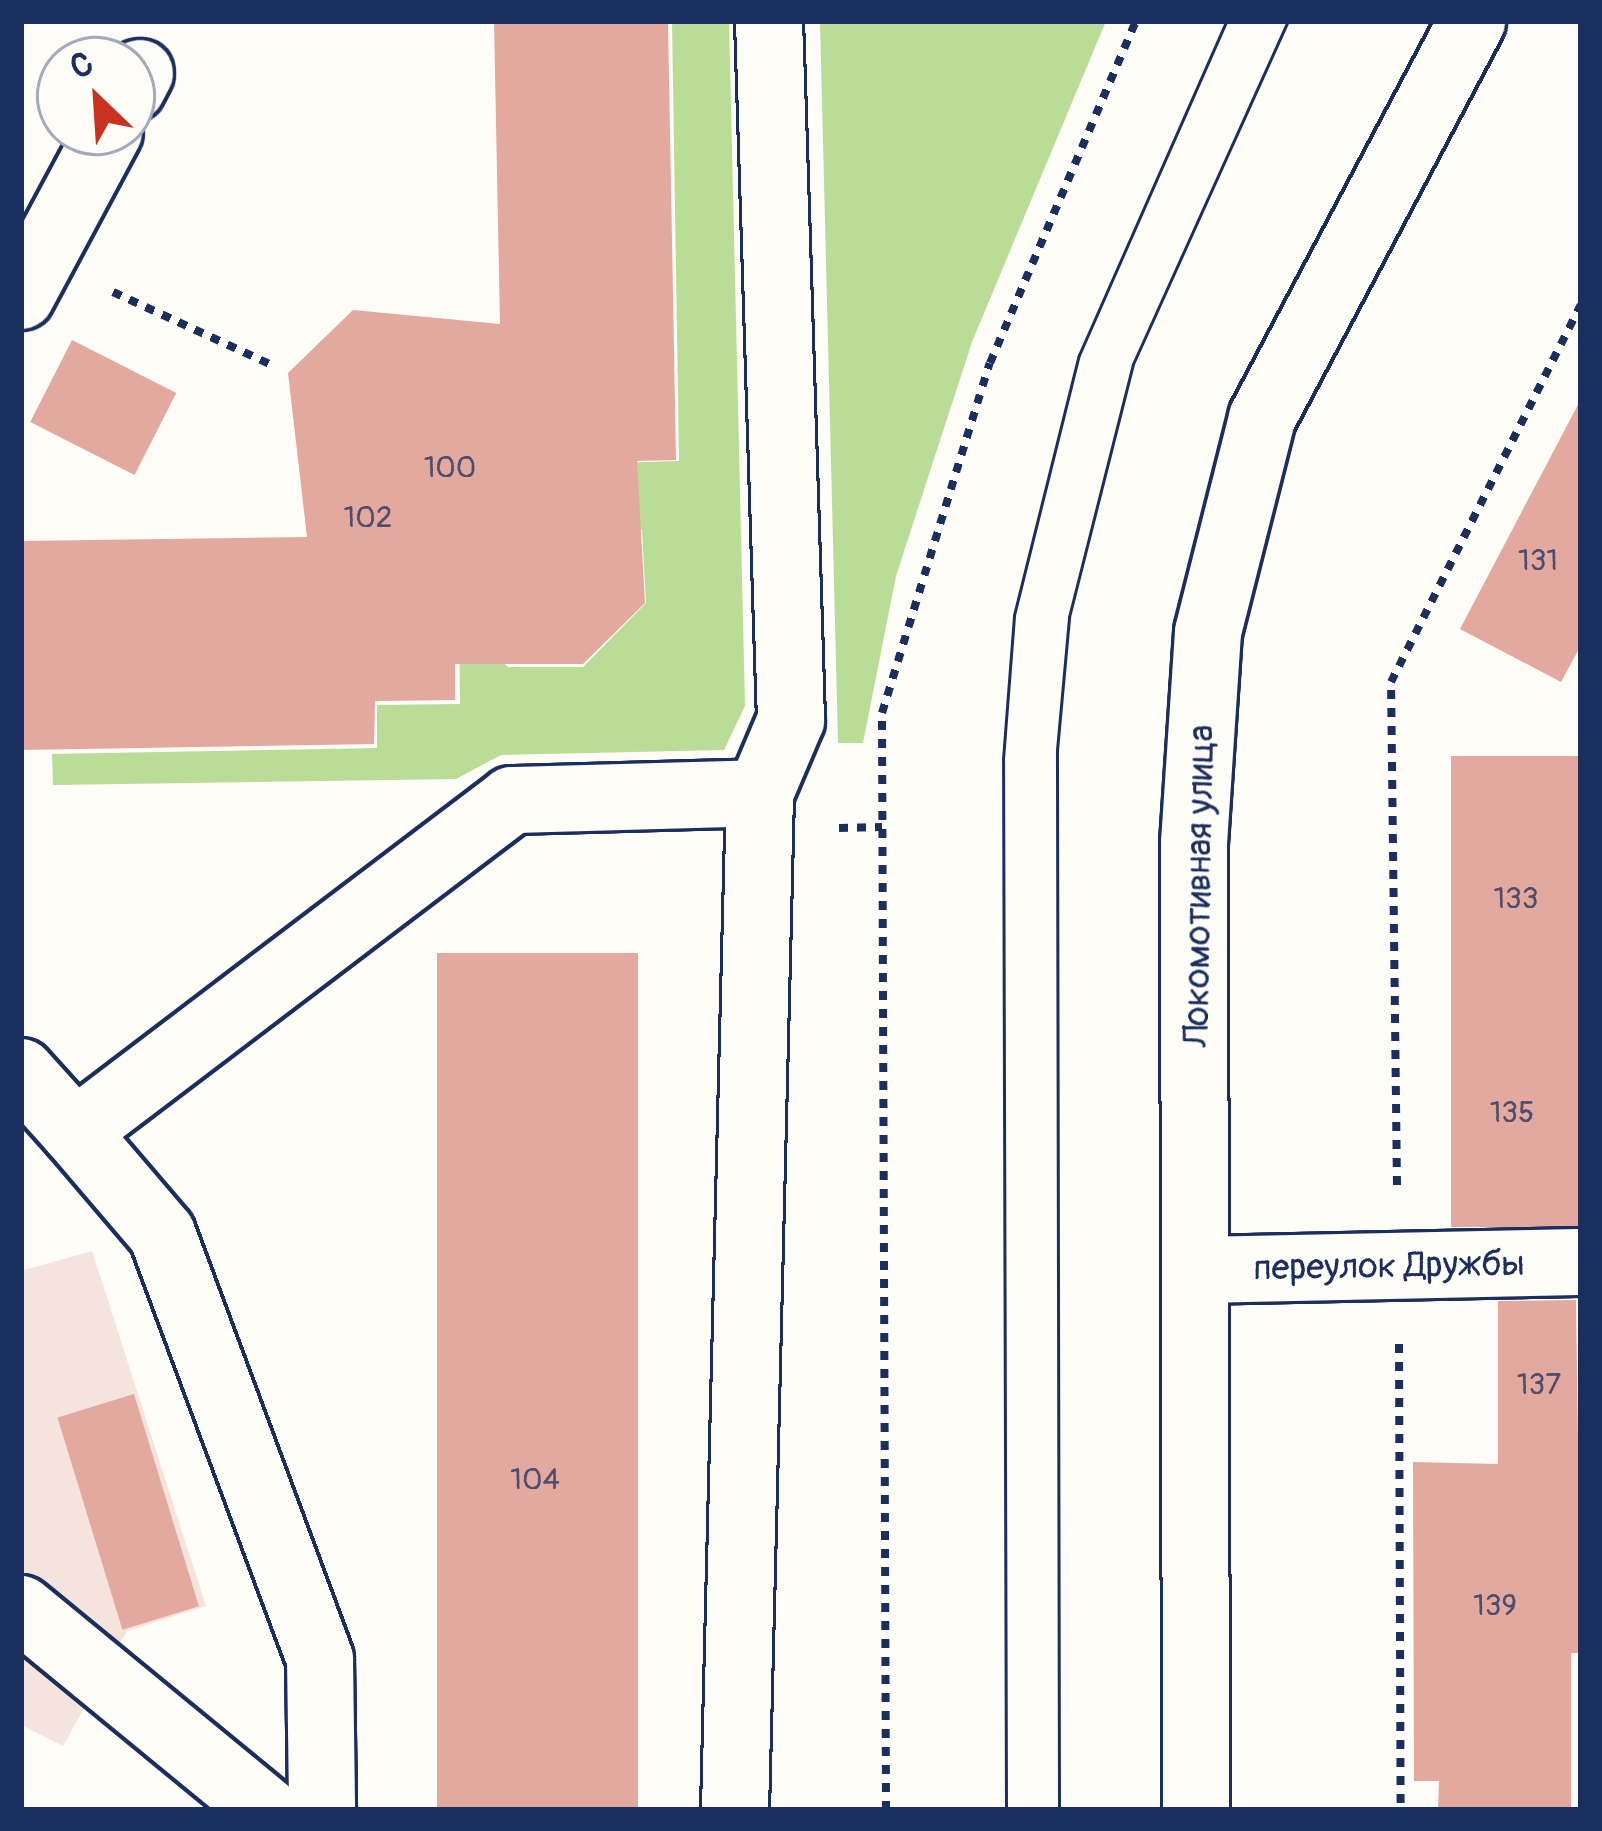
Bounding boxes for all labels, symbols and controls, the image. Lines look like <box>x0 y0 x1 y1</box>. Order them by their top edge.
north arrow <box>36 36 156 156</box>
text: С <box>64 43 100 89</box>
house number: 100 <box>424 450 476 486</box>
house number: 102 <box>344 500 392 536</box>
house number: 131 <box>1518 543 1558 579</box>
street label: Локомотивная улица <box>1175 724 1223 1048</box>
house number: 133 <box>1493 881 1539 917</box>
house number: 135 <box>1490 1095 1534 1131</box>
street label: переулок Дружбы <box>1253 1242 1525 1290</box>
house number: 137 <box>1517 1367 1561 1403</box>
house number: 104 <box>510 1462 560 1498</box>
house number: 139 <box>1473 1588 1517 1624</box>

